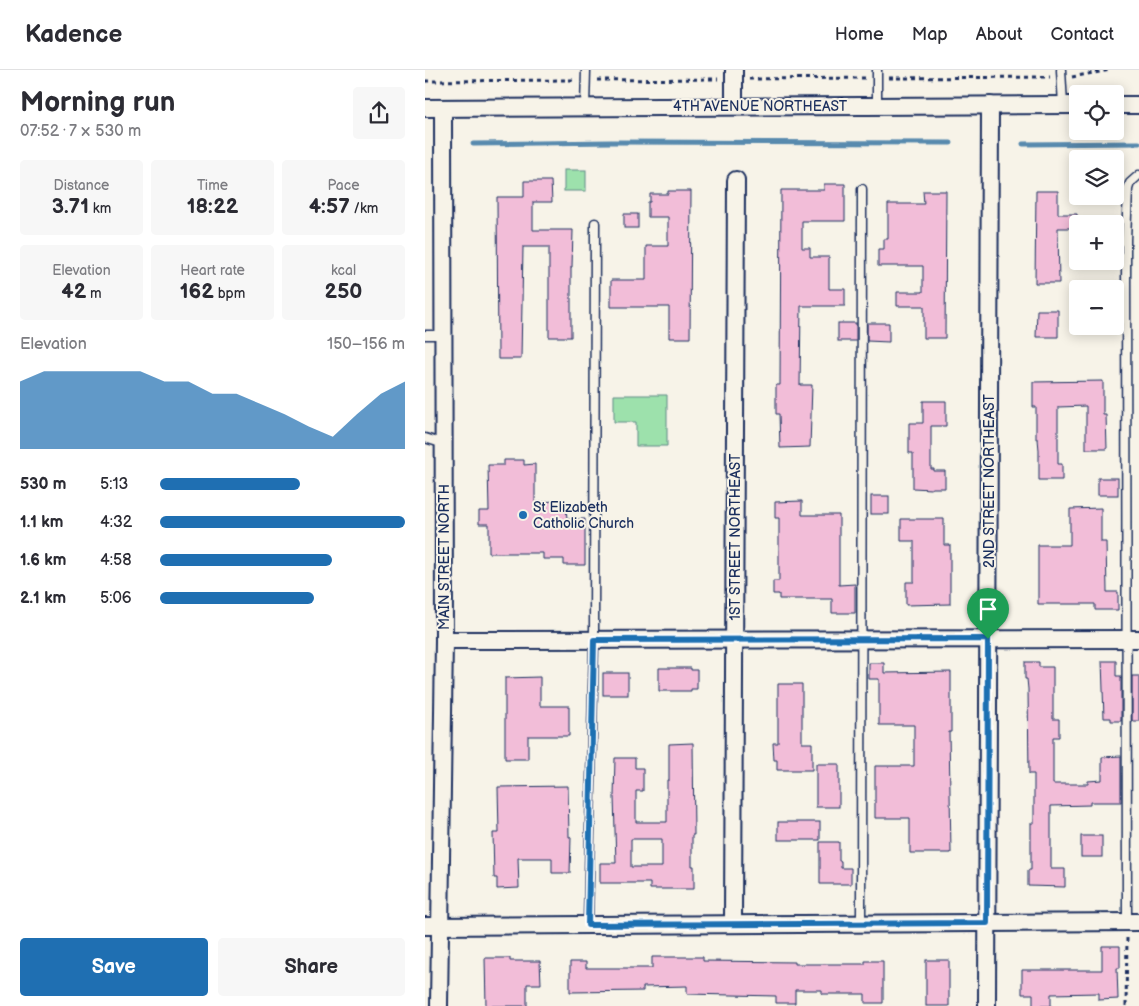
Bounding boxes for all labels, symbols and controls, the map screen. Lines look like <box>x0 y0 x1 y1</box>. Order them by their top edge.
text: Kadence <box>25 20 122 49</box>
text: Home <box>835 24 884 45</box>
text: Map <box>912 24 948 45</box>
text: About <box>976 24 1023 45</box>
text: Contact <box>1051 24 1114 45</box>
map controls <box>1069 85 1124 335</box>
button: locate <box>1069 85 1124 140</box>
text: Morning run <box>20 86 175 119</box>
button: share <box>353 87 405 139</box>
street label: 4TH AVENUE NORTHEAST <box>673 98 848 115</box>
text: 07:52 · 7 × 530 m <box>20 122 141 141</box>
button: layers <box>1069 150 1124 205</box>
text: Distance <box>54 177 109 194</box>
text: Time <box>197 177 228 194</box>
text: Pace <box>328 177 359 194</box>
text: 3.71 <box>52 194 89 219</box>
text: 18:22 <box>187 194 238 219</box>
text: 4:57 <box>309 194 350 219</box>
text: km <box>89 200 111 217</box>
text: /km <box>350 200 378 217</box>
button: + <box>1069 215 1124 270</box>
text: Elevation <box>52 262 111 279</box>
text: Heart rate <box>180 262 245 279</box>
text: kcal <box>331 262 356 279</box>
text: 42 <box>61 279 86 304</box>
text: 162 <box>180 279 214 304</box>
text: 250 <box>325 279 362 304</box>
button: − <box>1069 280 1124 335</box>
text: m <box>86 285 102 302</box>
text: bpm <box>214 285 245 302</box>
text: Elevation <box>20 335 87 354</box>
text: 150–156 m <box>327 335 405 354</box>
street label: 2ND STREET NORTHEAST <box>981 393 998 568</box>
street label: 1ST STREET NORTHEAST <box>727 453 744 621</box>
text: 530 m <box>20 475 67 494</box>
text: 5:13 <box>100 475 128 494</box>
street label: MAIN STREET NORTH <box>436 484 453 630</box>
place label: St Elizabeth Catholic Church <box>533 499 634 532</box>
marker: St Elizabeth Catholic Church <box>517 509 529 521</box>
text: 1.1 km <box>20 513 63 532</box>
text: 4:32 <box>100 513 132 532</box>
text: 1.6 km <box>20 551 66 570</box>
text: 4:58 <box>100 551 132 570</box>
pin <box>967 588 1009 639</box>
text: 2.1 km <box>20 589 66 608</box>
text: 5:06 <box>100 589 132 608</box>
icon: arrive <box>974 595 1002 623</box>
button: Save <box>20 938 208 996</box>
button: Share <box>218 938 405 996</box>

